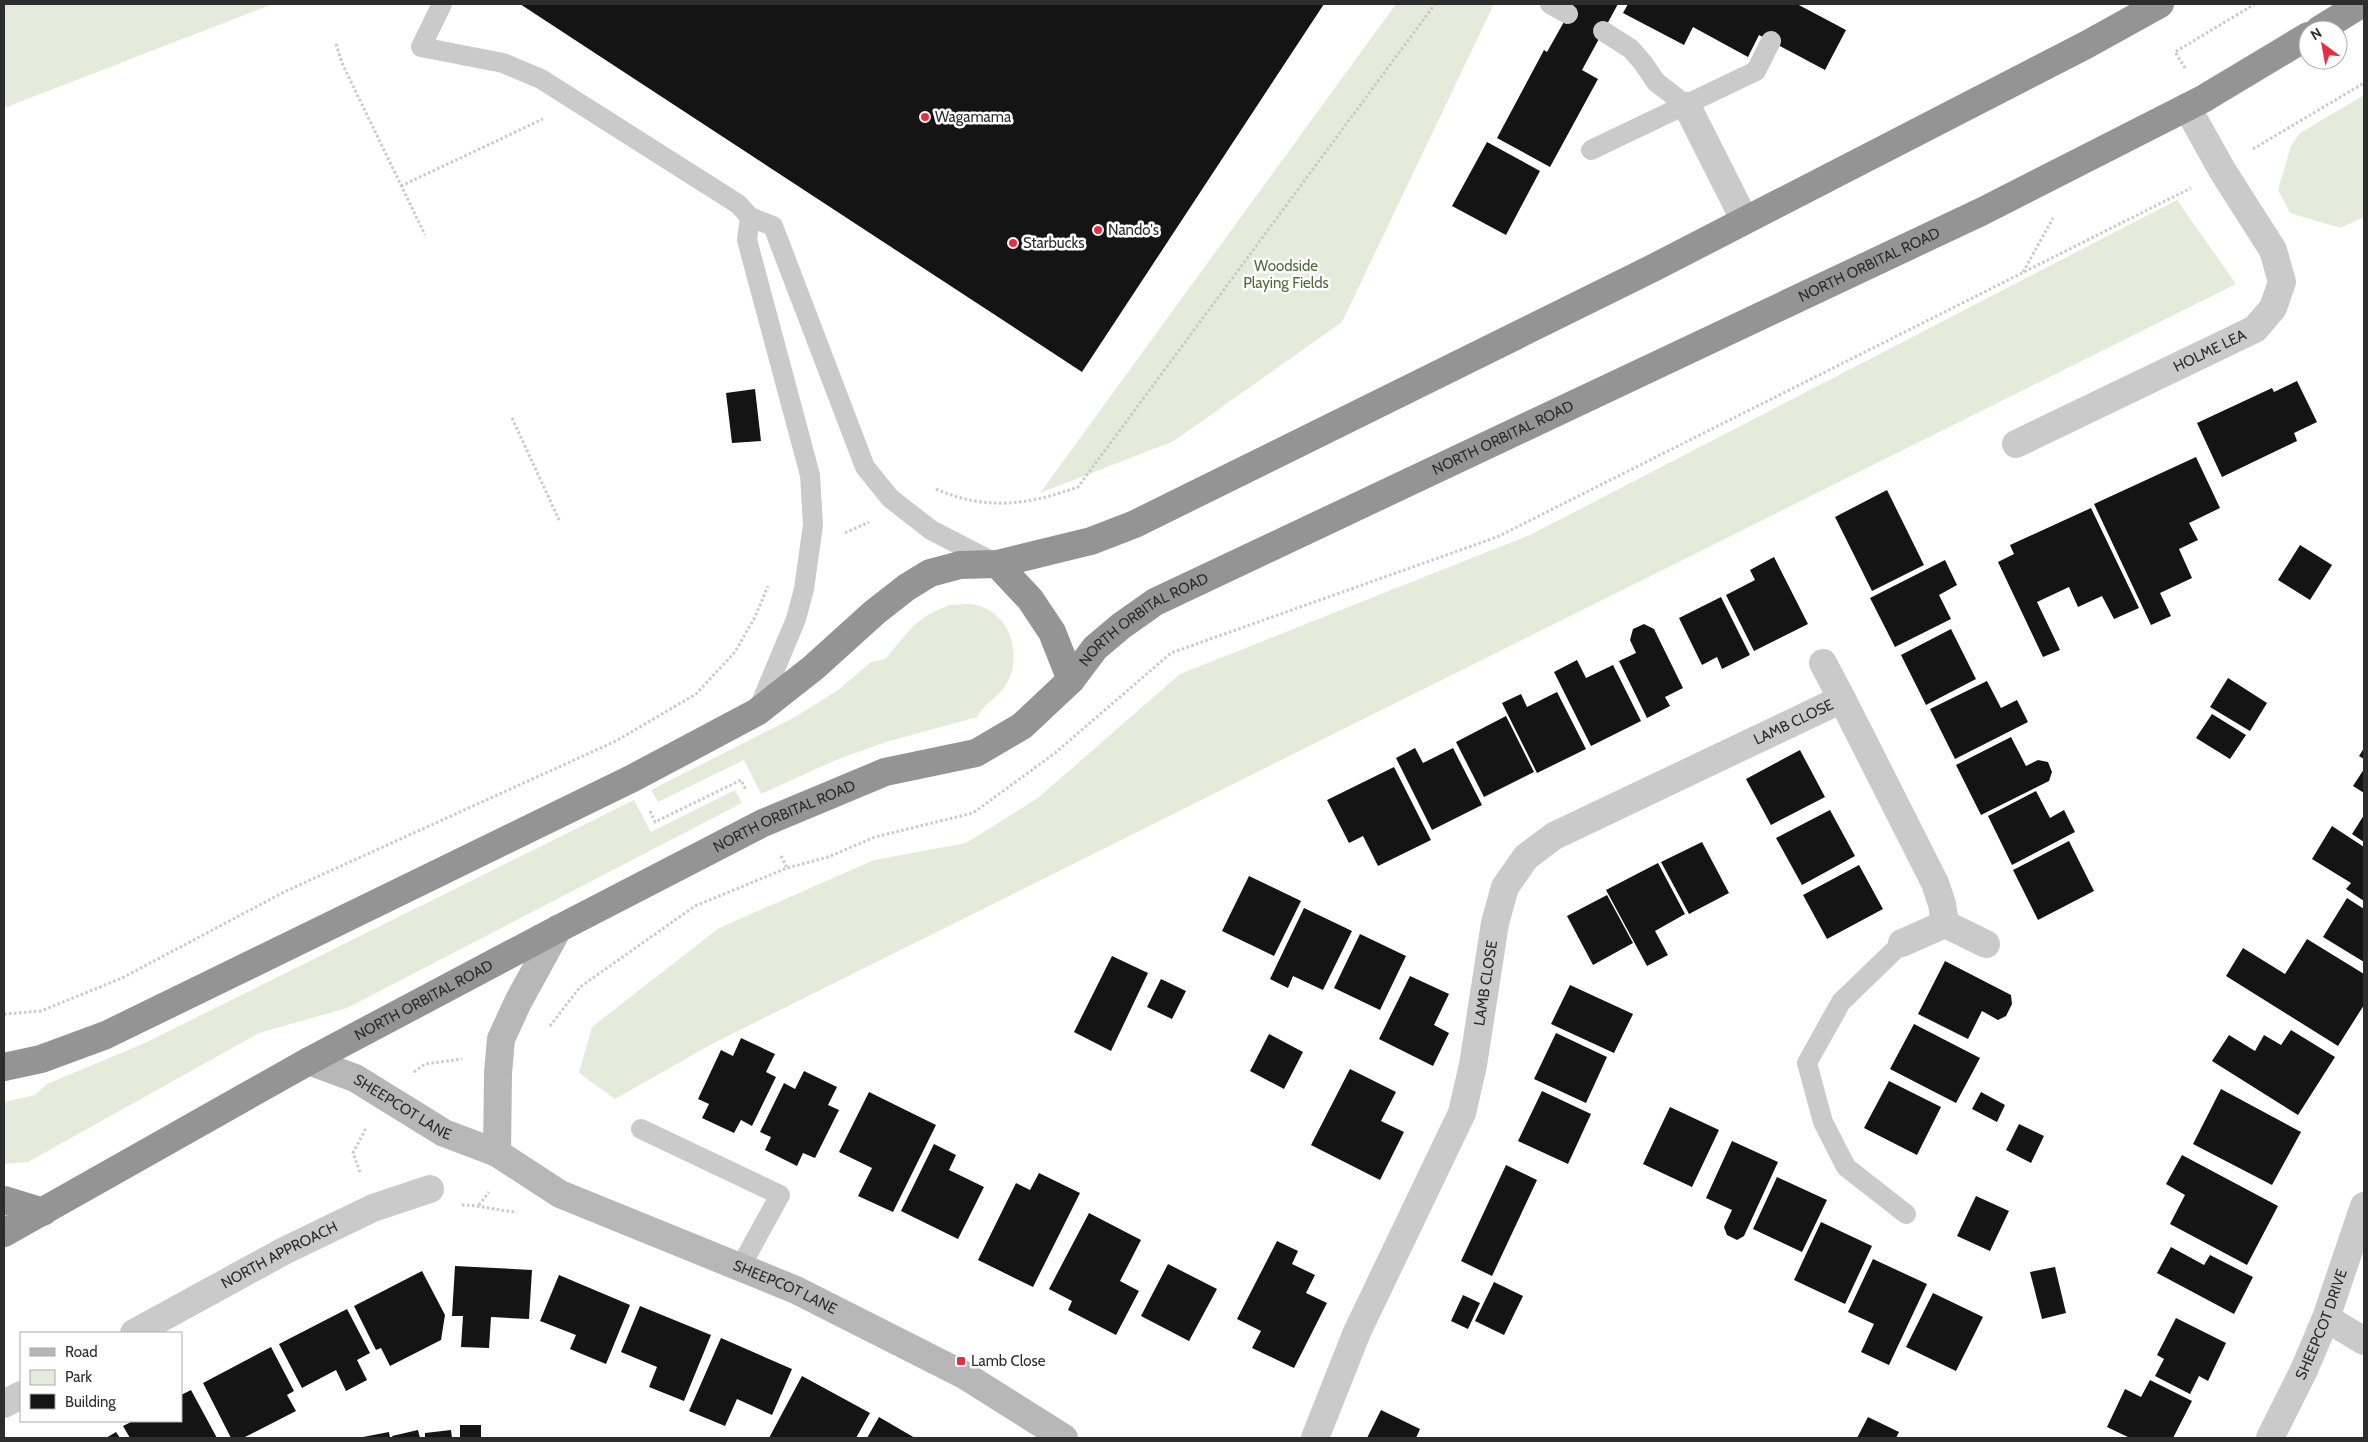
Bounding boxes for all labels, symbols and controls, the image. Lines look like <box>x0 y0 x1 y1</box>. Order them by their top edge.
north arrow <box>2298 20 2348 70</box>
text: N <box>2307 24 2325 44</box>
place label: Wagamama <box>935 108 1012 126</box>
marker: Wagamama <box>919 111 931 123</box>
place label: Nando's <box>1108 221 1159 239</box>
marker: Nando's <box>1092 224 1104 236</box>
street label: NORTH ORBITAL ROAD <box>1796 224 1943 306</box>
place label: Starbucks <box>1023 234 1084 252</box>
marker: Starbucks <box>1007 237 1019 249</box>
park label: Woodside Playing Fields <box>1243 257 1329 292</box>
street label: HOLME LEA <box>2170 325 2250 376</box>
street label: NORTH ORBITAL ROAD <box>1429 397 1577 479</box>
street label: NORTH ORBITAL ROAD <box>1075 569 1211 670</box>
street label: LAMB CLOSE <box>1751 695 1836 749</box>
street label: NORTH ORBITAL ROAD <box>710 776 858 856</box>
street label: LAMB CLOSE <box>1470 939 1501 1027</box>
street label: NORTH ORBITAL ROAD <box>351 956 496 1044</box>
street label: SHEEPCOT LANE <box>350 1070 454 1144</box>
street label: NORTH APPROACH <box>218 1217 341 1293</box>
street label: SHEEPCOT LANE <box>730 1256 840 1318</box>
street label: SHEEPCOT DRIVE <box>2292 1267 2351 1383</box>
legend <box>20 1332 182 1422</box>
text: Road <box>65 1343 98 1361</box>
place label: Lamb Close <box>971 1352 1046 1370</box>
marker: Lamb Close <box>955 1355 967 1367</box>
text: Park <box>65 1368 92 1386</box>
text: Building <box>65 1393 116 1411</box>

